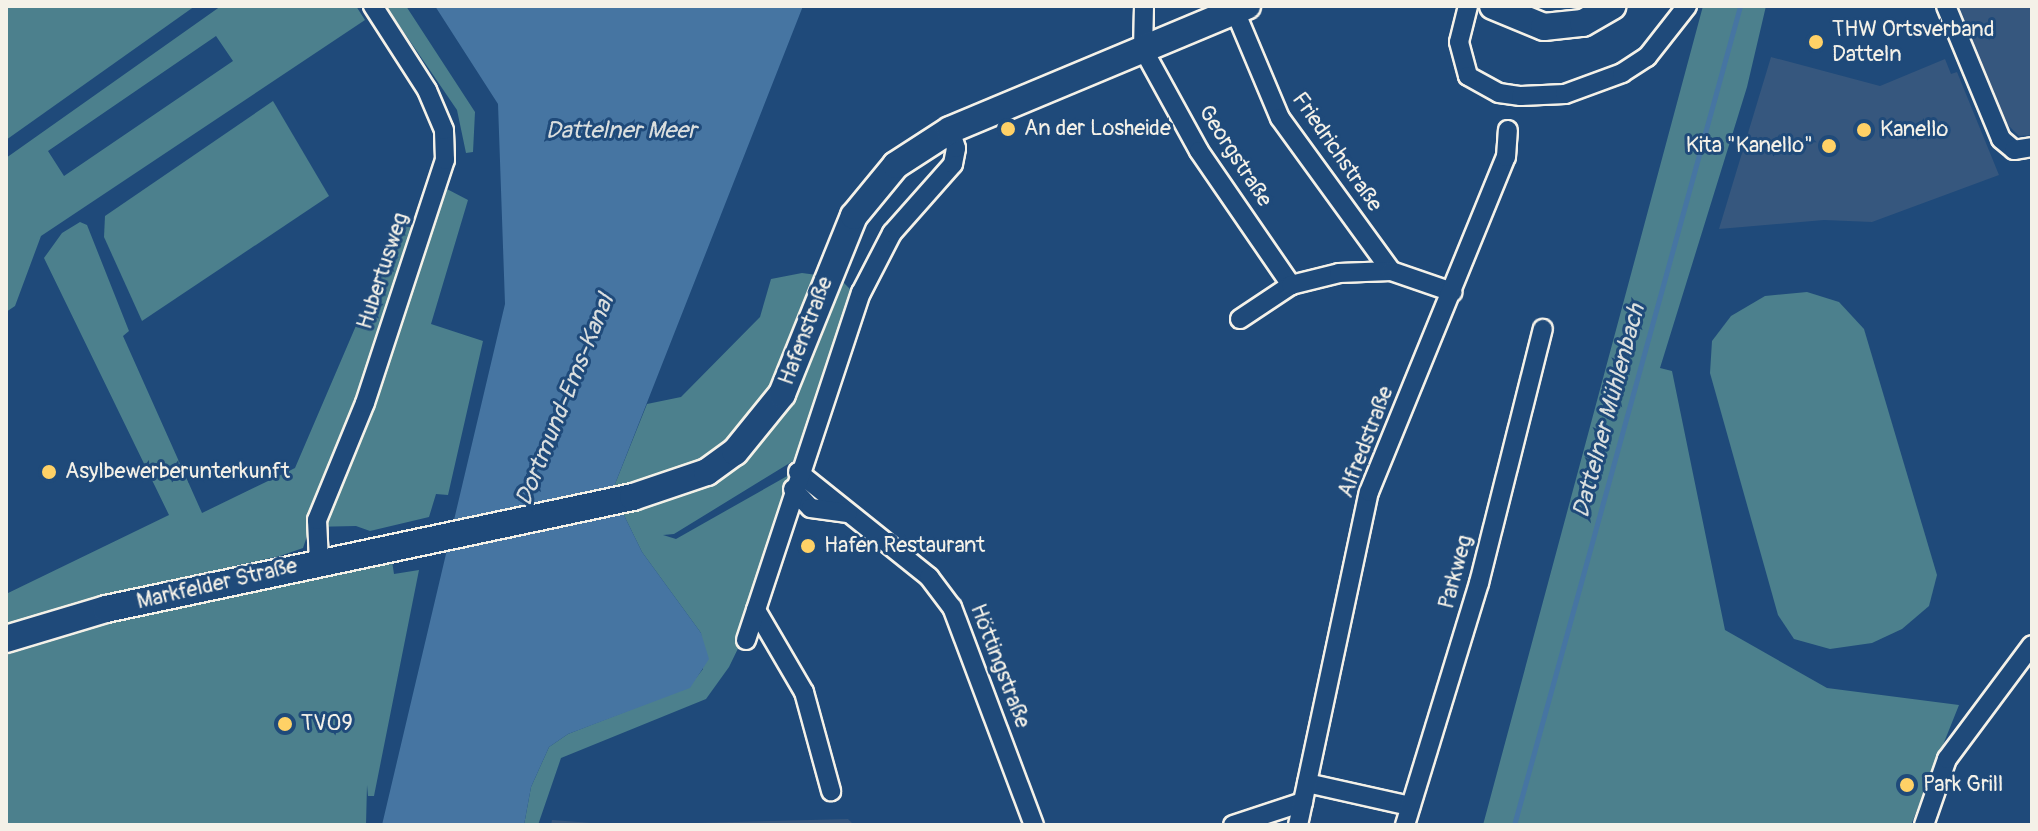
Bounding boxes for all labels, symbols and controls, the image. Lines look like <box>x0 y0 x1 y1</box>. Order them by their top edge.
place label: THW Ortsverband Datteln <box>1832 16 1994 68</box>
marker: THW Ortsverband Datteln <box>1807 33 1825 51</box>
street label: Friedrichstraße <box>1286 87 1388 217</box>
street label: Georgstraße <box>1192 100 1278 212</box>
place label: An der Losheide <box>1024 116 1171 142</box>
water label: Dattelner Meer <box>545 117 697 145</box>
place label: Kanello <box>1880 117 1948 143</box>
marker: An der Losheide <box>999 120 1017 138</box>
marker: Kanello <box>1855 121 1873 139</box>
place label: Kita "Kanello" <box>1686 133 1813 159</box>
marker: Kita "Kanello" <box>1820 137 1838 155</box>
street label: Hubertusweg <box>352 209 414 333</box>
street label: Hafenstraße <box>773 273 839 389</box>
water label: Dortmund-Ems-Kanal <box>510 290 620 510</box>
water label: Dattelner Mühlenbach <box>1567 301 1651 521</box>
street label: Alfredstraße <box>1333 383 1399 501</box>
place label: Asylbewerberunterkunft <box>65 459 290 485</box>
marker: Asylbewerberunterkunft <box>40 463 58 481</box>
street label: Parkweg <box>1434 532 1478 612</box>
place label: Hafen Restaurant <box>824 533 985 559</box>
marker: Hafen Restaurant <box>799 537 817 555</box>
street label: Markfelder Straße <box>134 553 300 615</box>
street label: Höttingstraße <box>964 600 1036 732</box>
place label: TV09 <box>301 711 353 737</box>
marker: TV09 <box>276 715 294 733</box>
place label: Park Grill <box>1923 772 2003 798</box>
marker: Park Grill <box>1898 776 1916 794</box>

